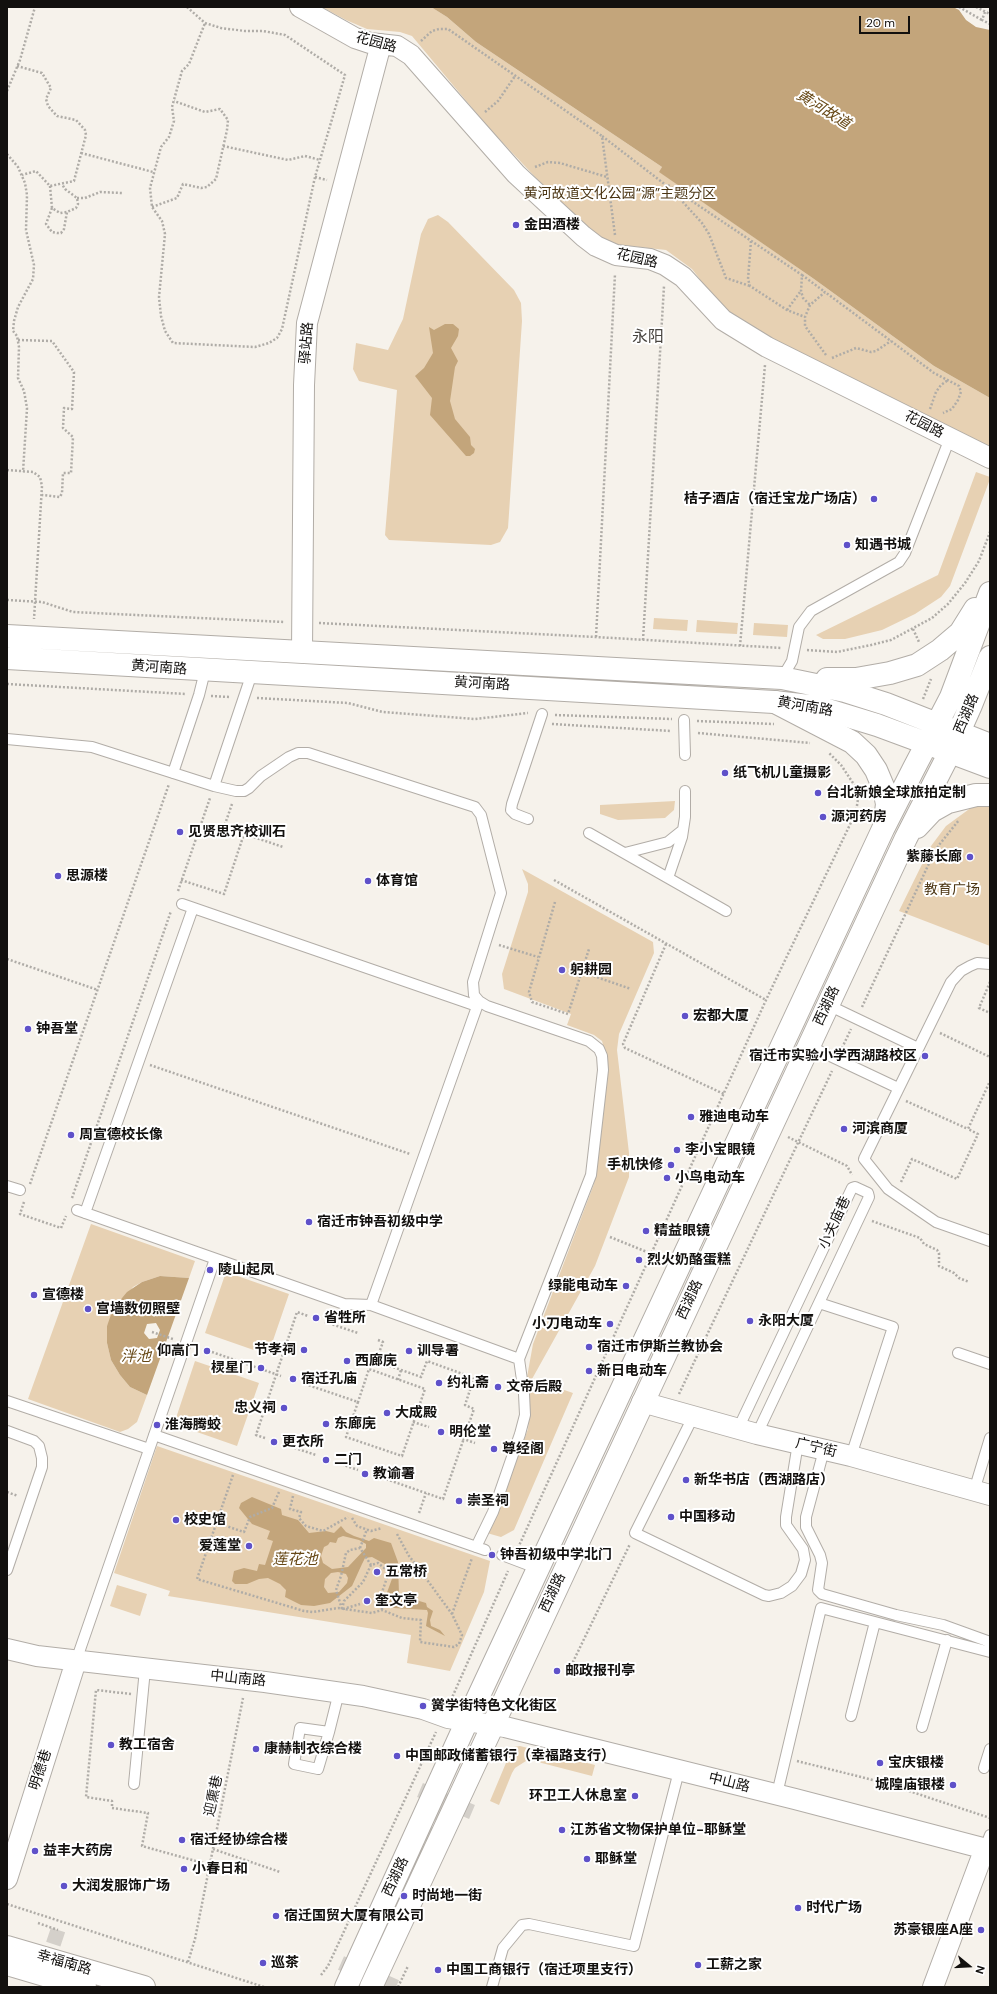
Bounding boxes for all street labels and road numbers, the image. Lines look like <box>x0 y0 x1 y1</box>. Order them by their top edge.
street label: 花园路 <box>354 29 398 57</box>
street label: 花园路 <box>615 246 659 272</box>
street label: 驿站路 <box>297 321 317 365</box>
street label: 花园路 <box>901 408 947 442</box>
street label: 黄河南路 <box>130 658 188 678</box>
street label: 黄河南路 <box>454 674 510 694</box>
street label: 西湖路 <box>951 691 983 737</box>
street label: 黄河南路 <box>776 694 834 720</box>
street label: 西湖路 <box>811 983 843 1029</box>
street label: 小关庙巷 <box>816 1194 854 1252</box>
street label: 西湖路 <box>674 1277 706 1323</box>
street label: 广宁街 <box>794 1435 838 1461</box>
street label: 西湖路 <box>537 1570 569 1616</box>
street label: 中山南路 <box>209 1668 267 1690</box>
street label: 明德巷 <box>27 1747 55 1793</box>
street label: 中山路 <box>707 1770 751 1796</box>
street label: 迎熏巷 <box>201 1774 227 1818</box>
street label: 西湖路 <box>380 1854 412 1900</box>
street label: 幸福南路 <box>35 1947 93 1979</box>

